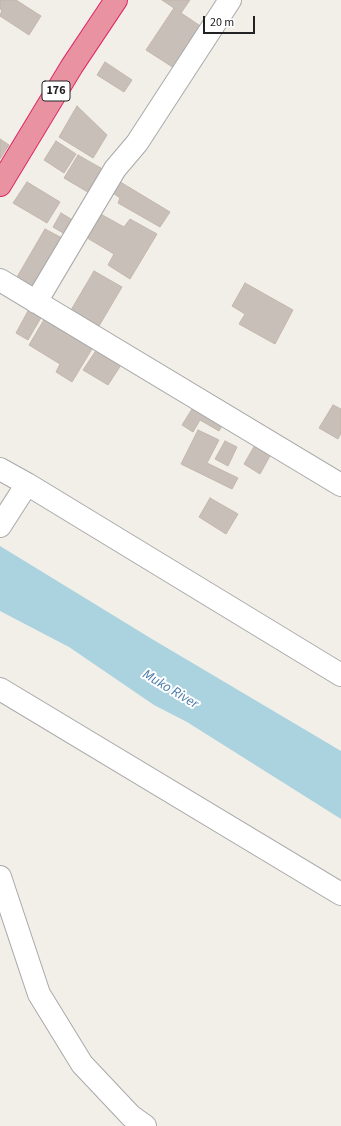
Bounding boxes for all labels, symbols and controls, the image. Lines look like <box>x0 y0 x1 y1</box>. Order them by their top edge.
scale bar <box>205 8 257 34</box>
text: 20 m <box>210 14 234 31</box>
road number: 176 <box>42 81 70 101</box>
water label: Muko River <box>139 667 201 713</box>

